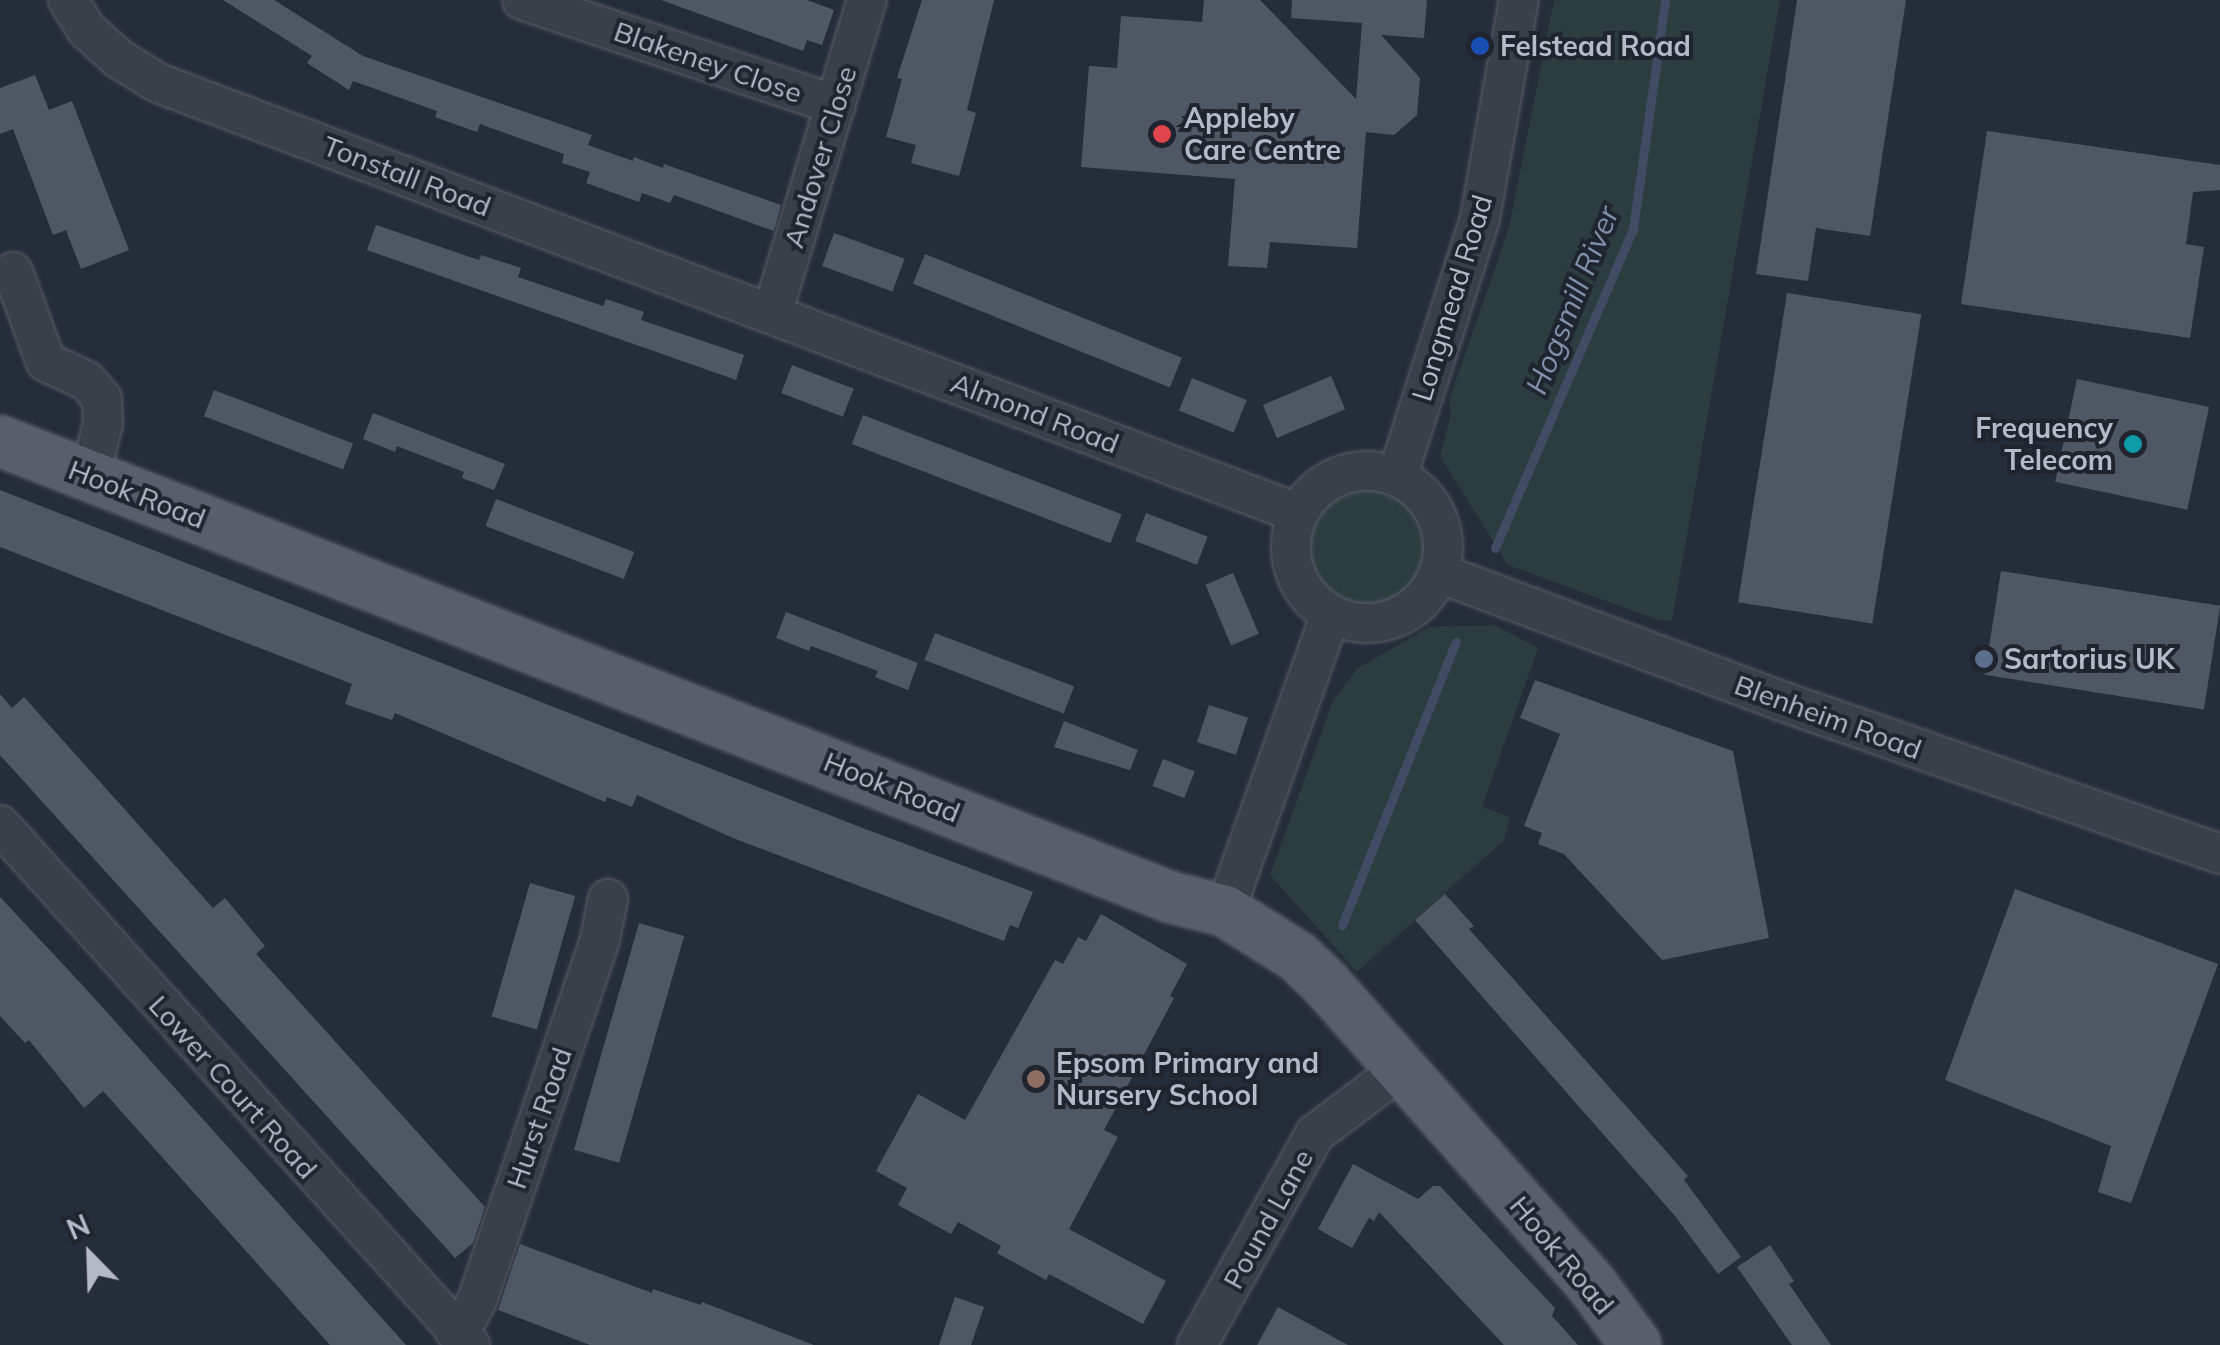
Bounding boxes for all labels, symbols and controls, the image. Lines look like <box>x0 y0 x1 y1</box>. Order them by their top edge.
street label: Blakeney Close <box>610 14 806 110</box>
place label: Felstead Road <box>1500 29 1691 63</box>
marker: Felstead Road <box>1469 35 1491 57</box>
street label: Andover Close <box>776 62 864 252</box>
place label: Appleby Care Centre <box>1184 101 1341 167</box>
marker: Appleby Care Centre <box>1149 121 1175 147</box>
street label: Tonstall Road <box>318 129 496 223</box>
street label: Longmead Road <box>1405 191 1499 405</box>
water label: Hogsmill River <box>1518 201 1626 399</box>
street label: Almond Road <box>946 366 1124 460</box>
place label: Frequency Telecom <box>1975 411 2113 477</box>
marker: Frequency Telecom <box>2122 433 2144 455</box>
street label: Hook Road <box>64 453 210 535</box>
place label: Sartorius UK <box>2004 642 2174 676</box>
marker: Sartorius UK <box>1973 648 1995 670</box>
street label: Blenheim Road <box>1730 668 1926 766</box>
street label: Hook Road <box>819 744 965 830</box>
street label: Lower Court Road <box>142 989 324 1185</box>
street label: Hurst Road <box>499 1043 579 1193</box>
place label: Epsom Primary and Nursery School <box>1056 1046 1319 1112</box>
marker: Epsom Primary and Nursery School <box>1025 1068 1047 1090</box>
street label: Pound Lane <box>1216 1144 1320 1294</box>
street label: Hook Road <box>1503 1189 1621 1321</box>
north arrow <box>40 1205 140 1305</box>
text: N <box>62 1207 95 1247</box>

